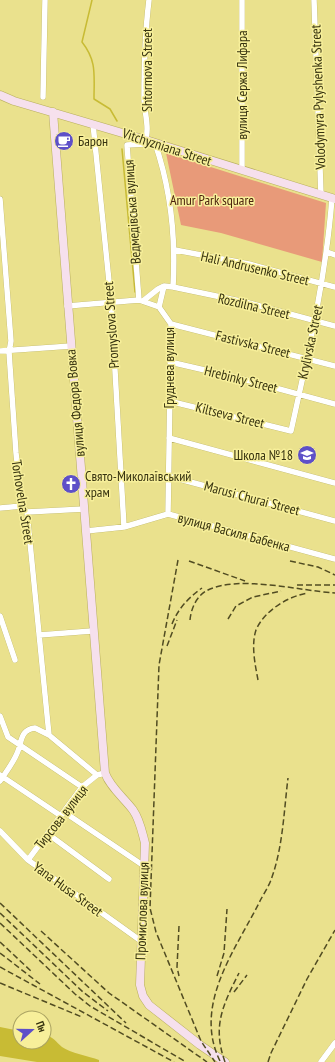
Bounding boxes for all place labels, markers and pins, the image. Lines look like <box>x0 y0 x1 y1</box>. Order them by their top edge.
cafe icon: Барон <box>53 130 75 152</box>
place label: Барон <box>78 132 108 150</box>
school or university icon: Школа №18 <box>296 444 318 466</box>
place label: Школа №18 <box>233 446 293 464</box>
place label: Свято-Миколаївський храм <box>85 467 191 501</box>
church icon: Свято-Миколаївський храм <box>60 473 82 495</box>

